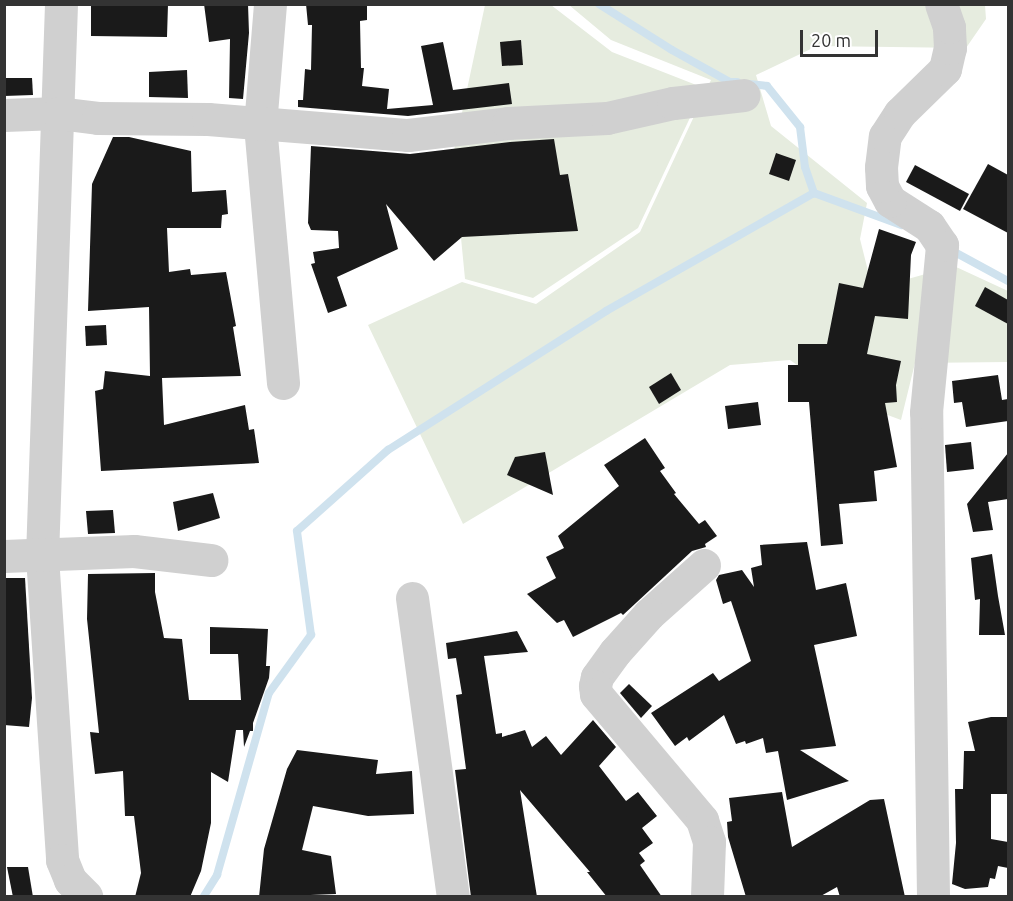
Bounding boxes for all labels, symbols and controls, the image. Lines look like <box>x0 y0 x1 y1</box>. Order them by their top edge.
scale bar <box>803 18 881 56</box>
text: 20 m <box>811 30 851 50</box>

